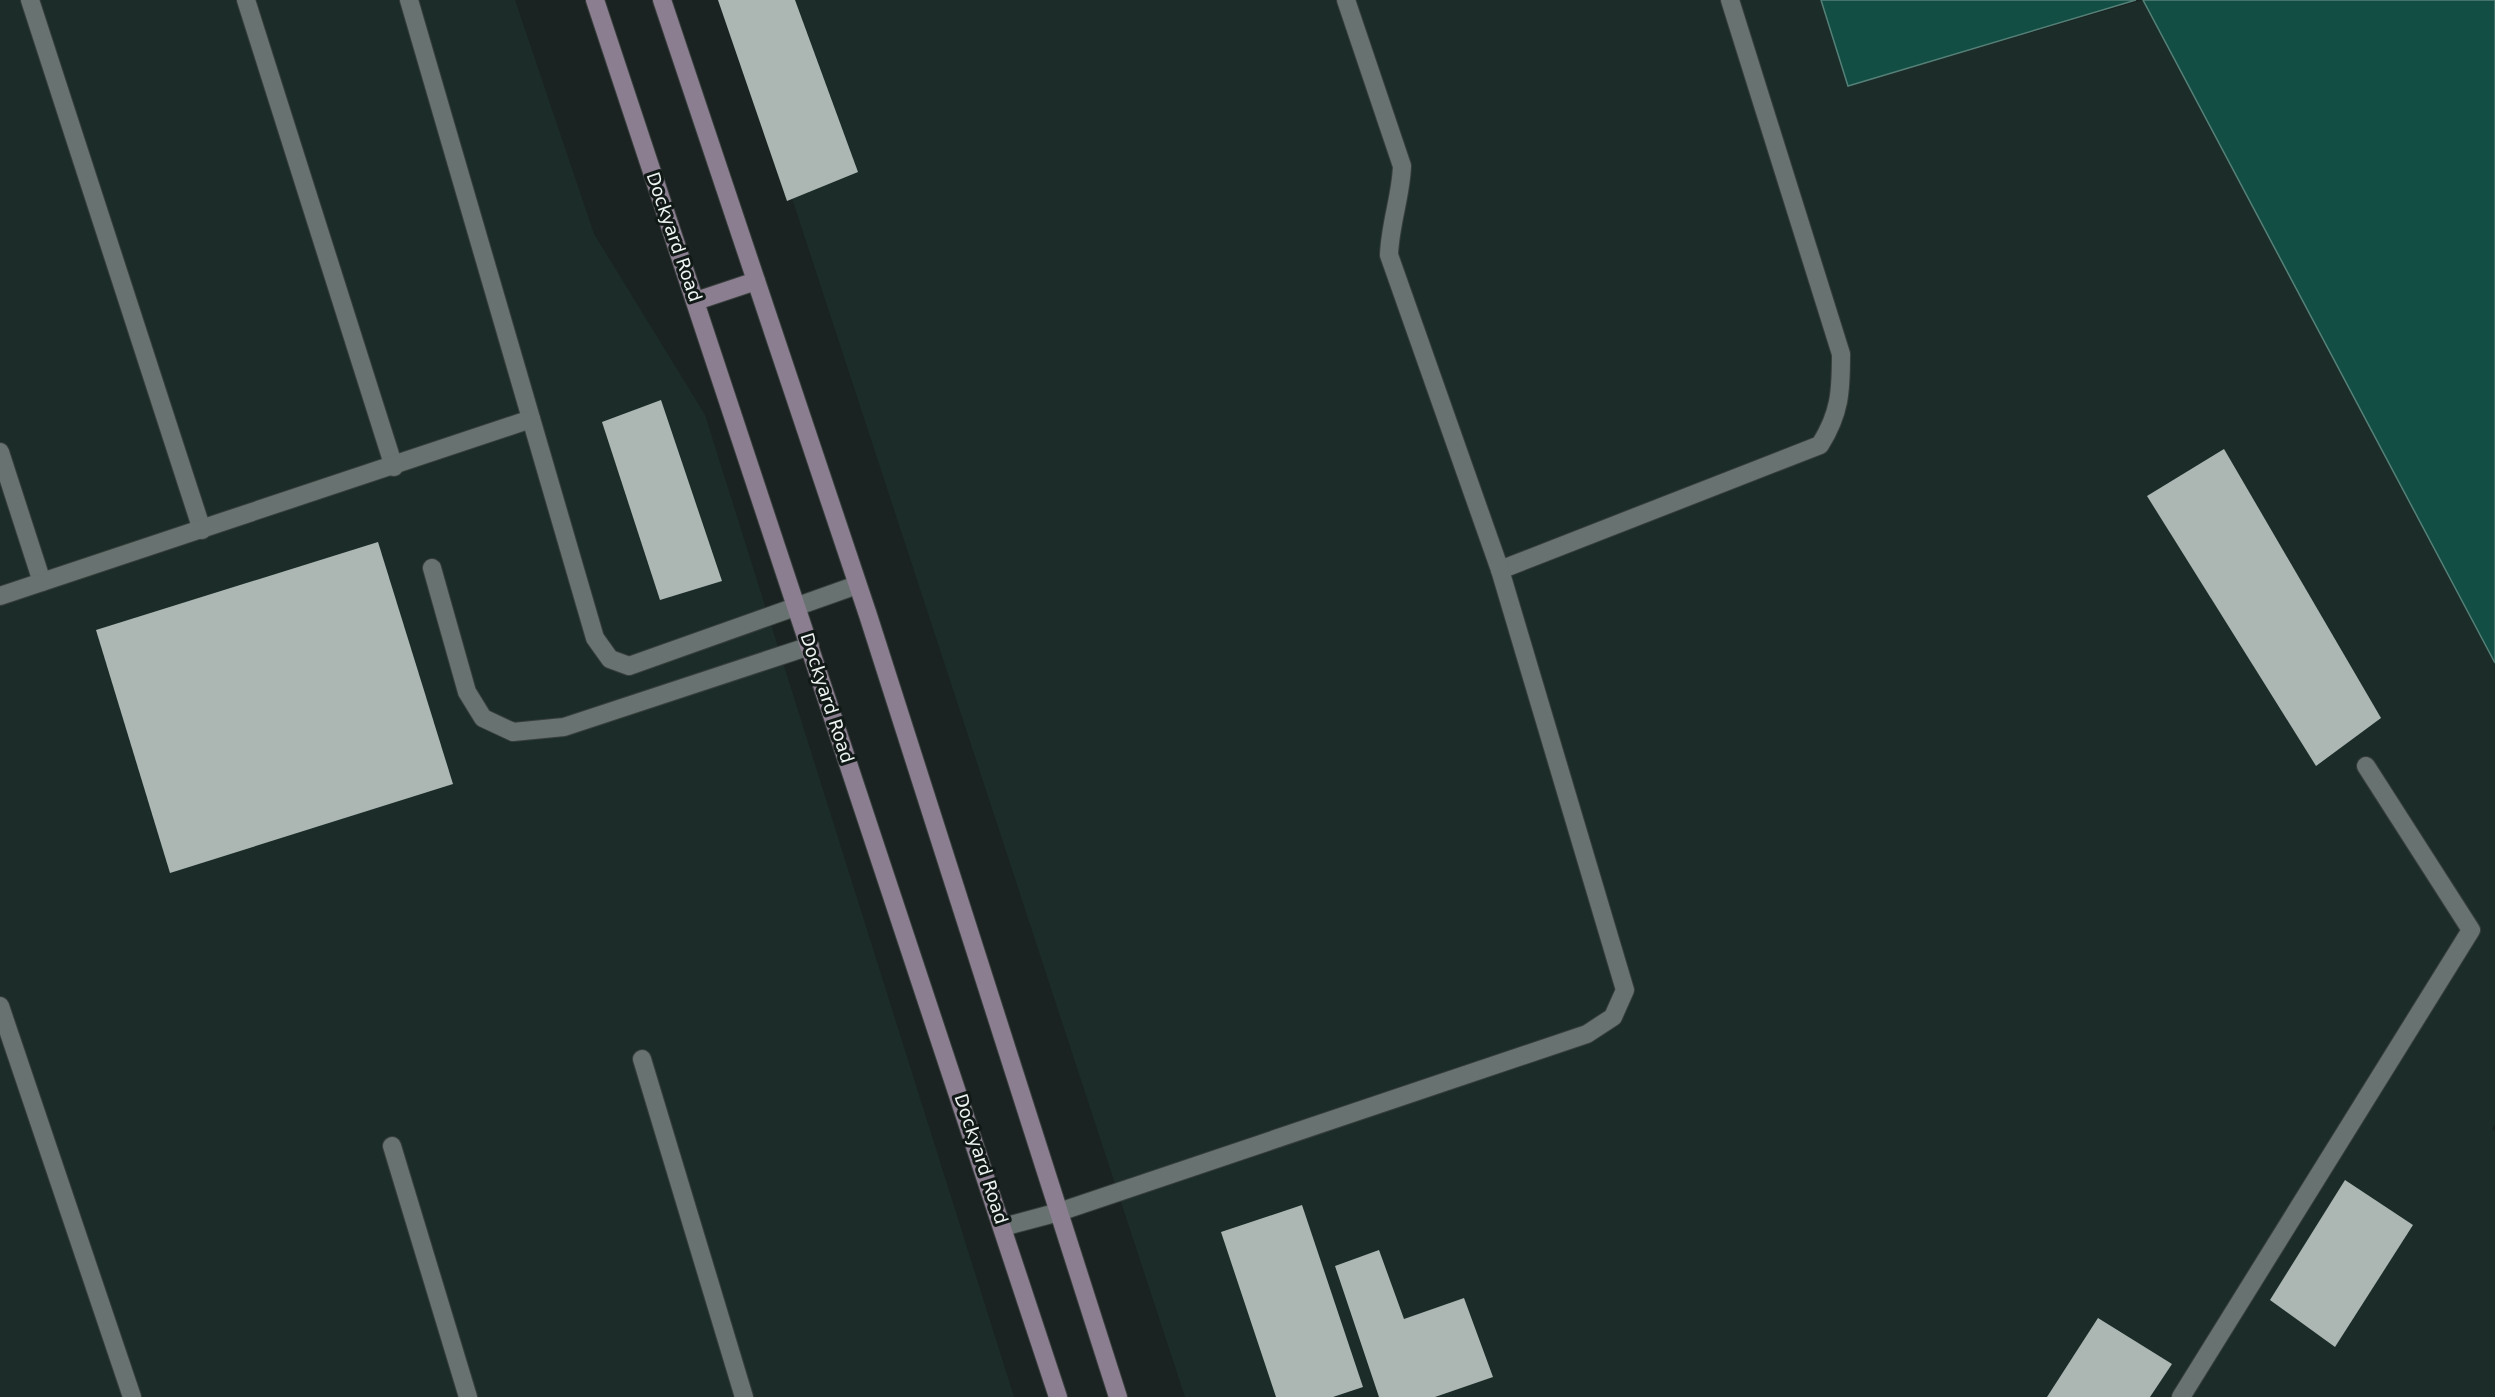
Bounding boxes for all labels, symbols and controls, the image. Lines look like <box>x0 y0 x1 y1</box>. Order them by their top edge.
street label: Dockyard Road <box>642 169 706 304</box>
street label: Dockyard Road <box>797 630 858 766</box>
street label: Dockyard Road <box>951 1091 1012 1227</box>

